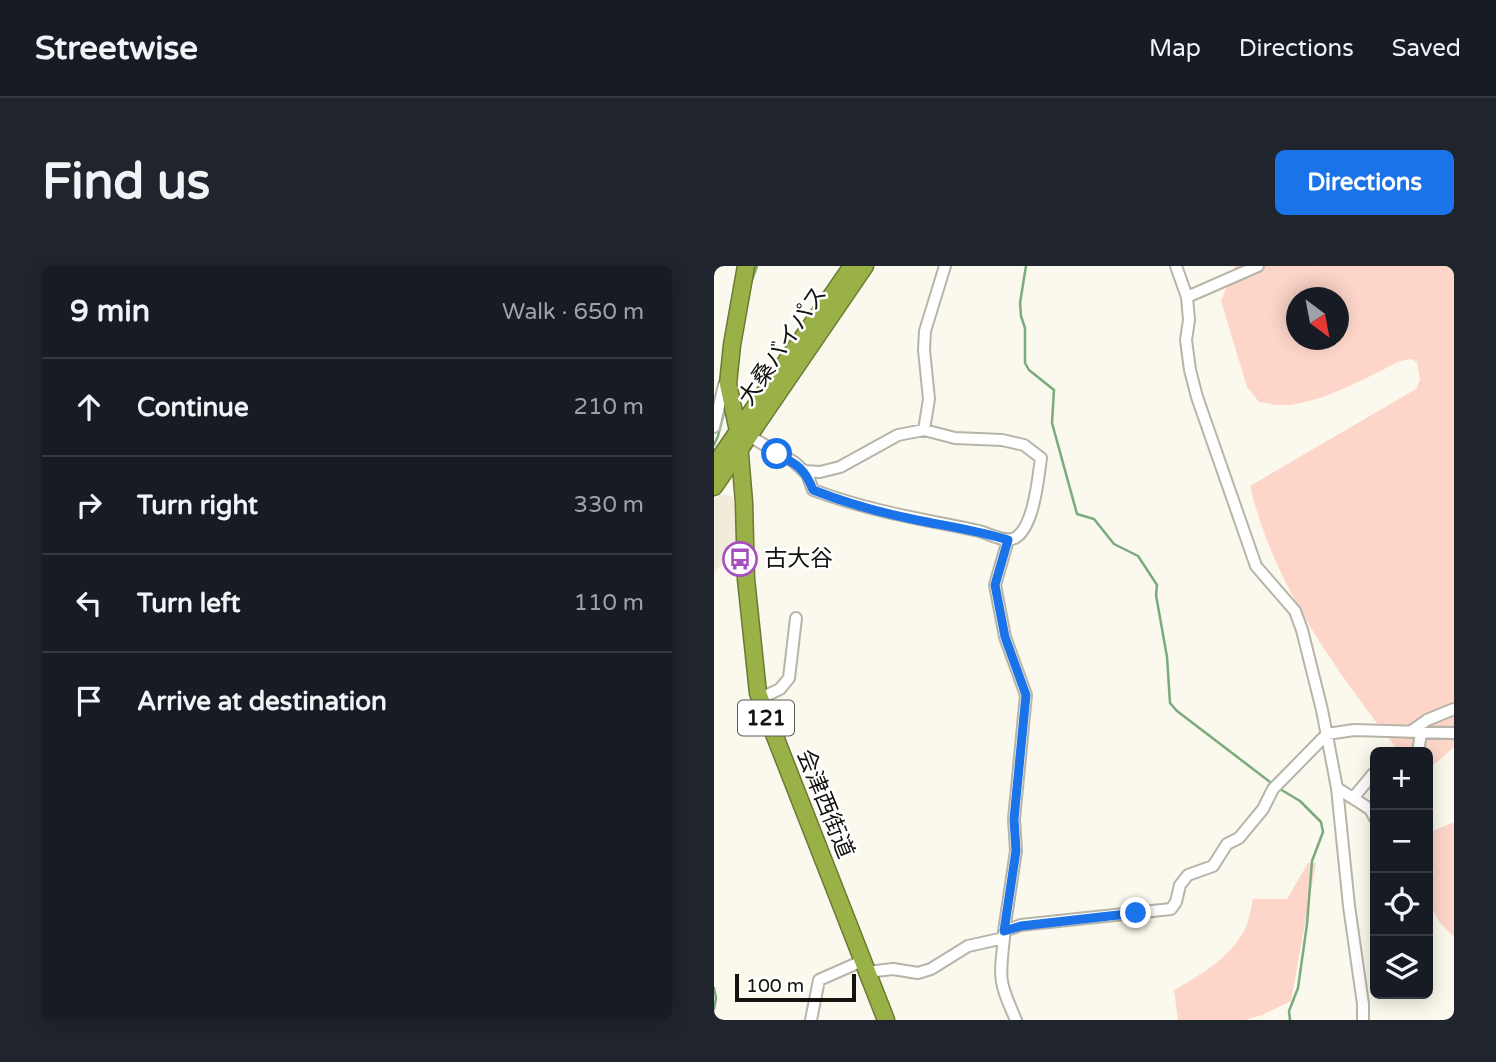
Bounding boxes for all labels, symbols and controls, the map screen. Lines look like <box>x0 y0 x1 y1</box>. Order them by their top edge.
text: Streetwise <box>35 29 198 68</box>
text: Map <box>1149 34 1201 63</box>
text: Directions <box>1239 34 1354 63</box>
text: Saved <box>1392 34 1461 63</box>
button: Directions <box>1275 150 1454 215</box>
text: Find us <box>42 153 210 212</box>
street label: 大桑バイパス <box>733 281 833 411</box>
north arrow <box>1286 287 1349 350</box>
text: 9 min <box>70 293 150 330</box>
text: Walk · 650 m <box>502 298 644 326</box>
icon: ahead <box>70 388 108 426</box>
text: Continue <box>137 392 249 423</box>
text: 210 m <box>574 393 644 421</box>
route start <box>761 438 792 469</box>
icon: right <box>70 486 108 524</box>
text: Turn right <box>137 490 258 521</box>
text: 330 m <box>574 491 644 519</box>
bus stop icon: 古大谷 <box>721 540 759 578</box>
place label: 古大谷 <box>764 545 833 573</box>
icon: left <box>70 584 108 622</box>
text: Turn left <box>137 588 240 619</box>
text: 110 m <box>574 589 644 617</box>
icon: arrive <box>70 682 108 720</box>
text: Arrive at destination <box>137 686 387 717</box>
road number: 121 <box>738 700 794 736</box>
street label: 会津西街道 <box>790 745 860 863</box>
map controls <box>1370 747 1433 999</box>
button: + <box>1370 747 1433 810</box>
button: − <box>1370 810 1433 873</box>
button: locate <box>1370 873 1433 936</box>
route end <box>1120 897 1151 928</box>
button: layers <box>1370 936 1433 999</box>
scale bar <box>735 971 856 1003</box>
text: 100 m <box>746 975 804 997</box>

